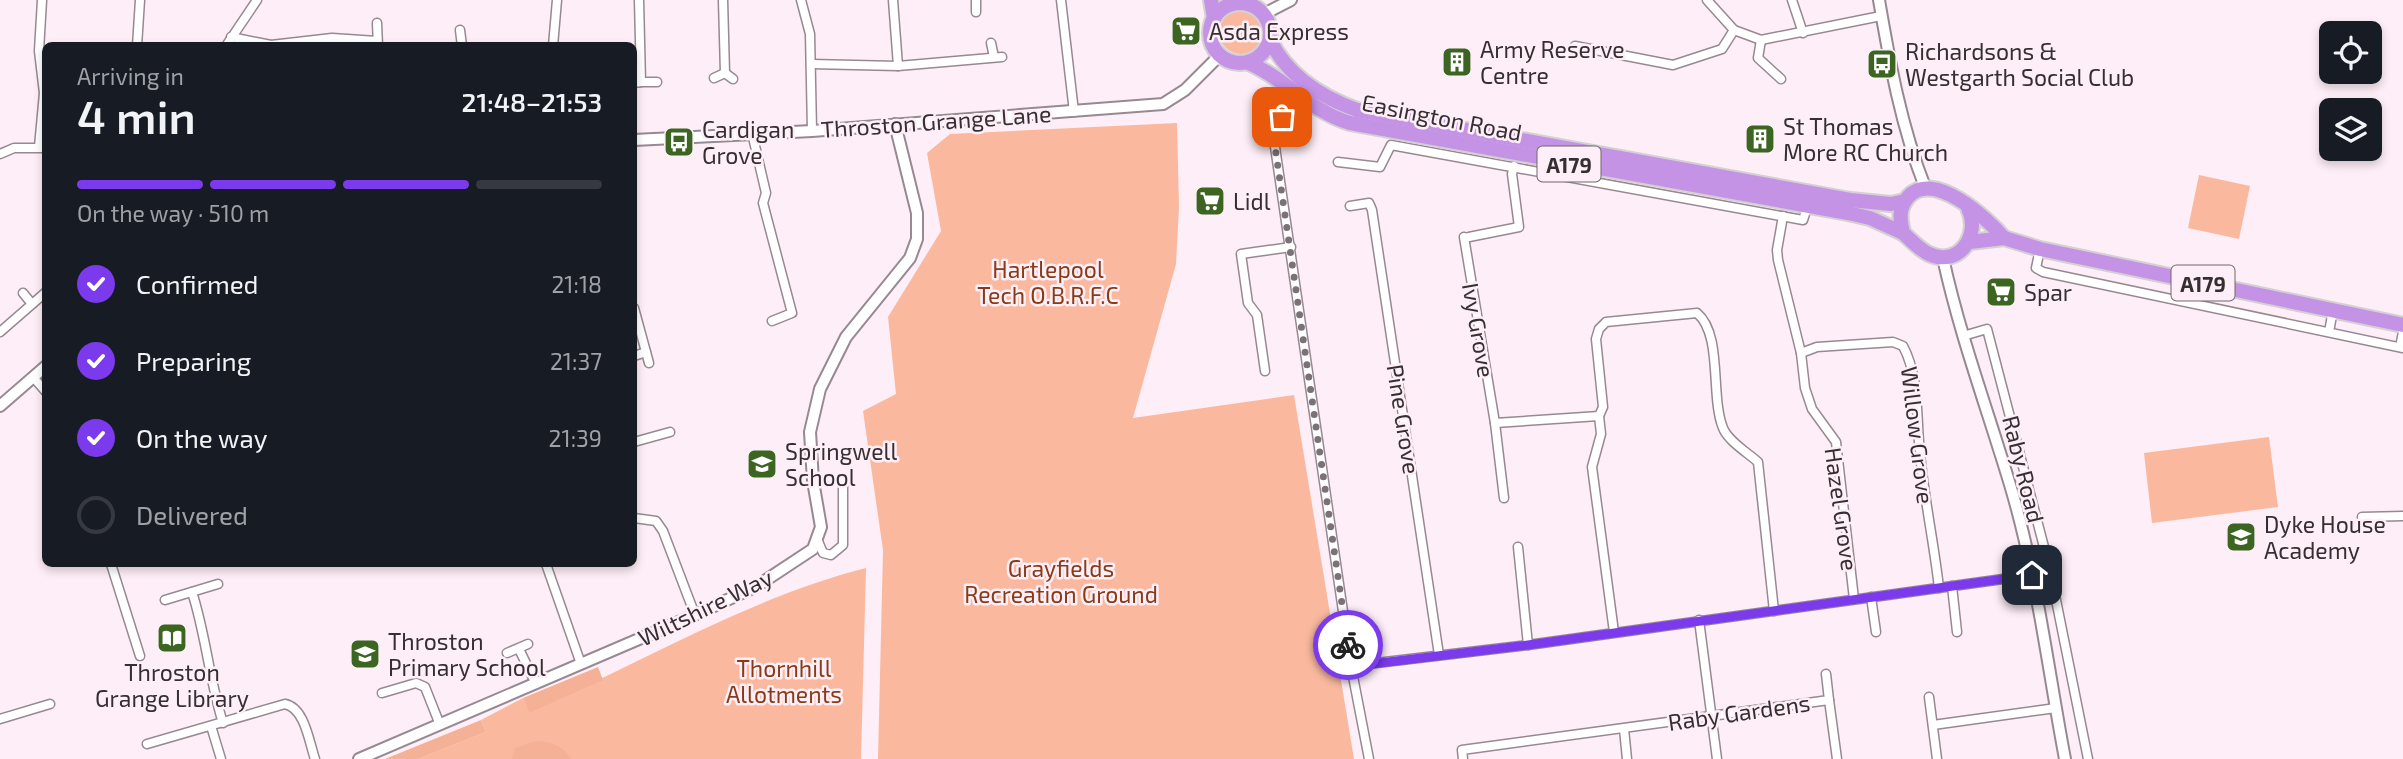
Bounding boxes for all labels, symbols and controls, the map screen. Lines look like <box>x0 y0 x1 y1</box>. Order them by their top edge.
supermarket icon: Asda Express <box>1169 14 1203 48</box>
place label: Asda Express <box>1209 17 1349 45</box>
map controls <box>2319 21 2382 161</box>
button: locate <box>2319 21 2382 84</box>
place label: Army Reserve Centre <box>1480 35 1625 89</box>
place label: Richardsons & Westgarth Social Club <box>1905 37 2134 91</box>
building icon: Army Reserve Centre <box>1440 45 1474 79</box>
bus stop icon: Richardsons & Westgarth Social Club <box>1865 47 1899 81</box>
text: Arriving in <box>77 62 184 90</box>
text: 21:48–21:53 <box>462 86 602 117</box>
pin <box>1252 87 1312 147</box>
text: 4 min <box>77 88 196 143</box>
street label: Easington Road <box>1360 88 1524 146</box>
icon: bag <box>1263 98 1301 136</box>
button: layers <box>2319 98 2382 161</box>
street label: Throston Grange Lane <box>820 99 1052 143</box>
place label: St Thomas More RC Church <box>1783 112 1948 166</box>
place label: Cardigan Grove <box>702 115 794 169</box>
building icon: St Thomas More RC Church <box>1743 122 1777 156</box>
bus stop icon: Cardigan Grove <box>662 125 696 159</box>
road number: A179 <box>1538 146 1600 182</box>
supermarket icon: Lidl <box>1193 184 1227 218</box>
place label: Lidl <box>1233 187 1271 215</box>
text: On the way · 510 m <box>77 199 269 227</box>
park label: Hartlepool Tech O.B.R.F.C <box>977 255 1119 309</box>
icon: check <box>77 265 115 303</box>
road number: A179 <box>2172 266 2234 300</box>
text: Confirmed <box>136 268 259 299</box>
text: 21:18 <box>551 270 602 298</box>
supermarket icon: Spar <box>1984 275 2018 309</box>
place label: Spar <box>2024 278 2072 306</box>
street label: Ivy Grove <box>1457 280 1501 380</box>
icon: check <box>77 342 115 380</box>
text: Preparing <box>136 345 251 376</box>
text: 21:37 <box>550 347 602 375</box>
street label: Pine Grove <box>1382 362 1426 476</box>
street label: Willow Grove <box>1896 365 1940 505</box>
street label: Raby Road <box>1997 412 2051 526</box>
icon: check <box>77 419 115 457</box>
text: On the way <box>136 422 267 453</box>
text: 21:39 <box>549 424 602 452</box>
place label: Springwell School <box>785 437 897 491</box>
street label: Hazel Grove <box>1819 446 1865 572</box>
school or university icon: Springwell School <box>745 447 779 481</box>
text: Delivered <box>136 499 248 530</box>
place label: Dyke House Academy <box>2264 510 2386 564</box>
school or university icon: Dyke House Academy <box>2224 520 2258 554</box>
pin <box>2002 545 2062 605</box>
park label: Grayfields Recreation Ground <box>964 554 1158 608</box>
icon: home <box>2013 556 2051 594</box>
street label: Wiltshire Way <box>633 562 777 652</box>
courier <box>1313 610 1383 680</box>
library icon: Throston Grange Library <box>155 621 189 655</box>
icon: bike <box>1329 626 1367 664</box>
place label: Throston Primary School <box>388 627 546 681</box>
school or university icon: Throston Primary School <box>348 637 382 671</box>
park label: Thornhill Allotments <box>726 654 842 708</box>
place label: Throston Grange Library <box>95 658 249 712</box>
street label: Raby Gardens <box>1666 688 1812 736</box>

